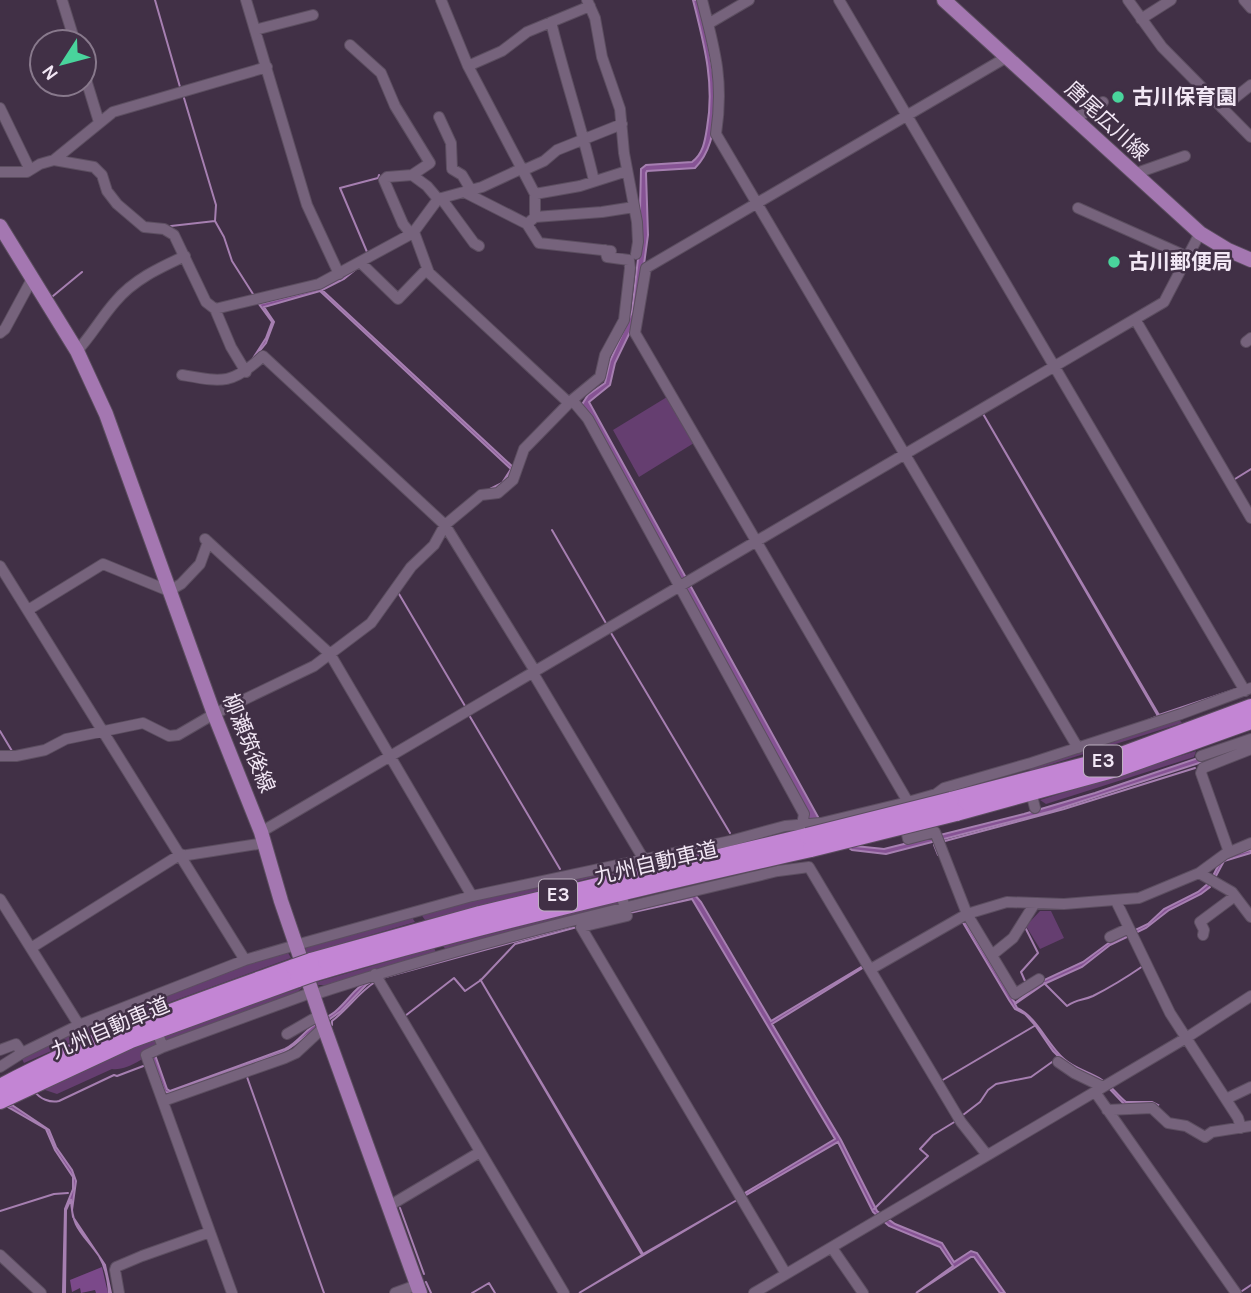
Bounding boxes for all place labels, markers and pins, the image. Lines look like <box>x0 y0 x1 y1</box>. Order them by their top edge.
place label: 古川保育園 <box>1132 85 1237 109</box>
marker: 古川保育園 <box>1110 89 1126 105</box>
place label: 古川郵便局 <box>1128 250 1233 274</box>
marker: 古川郵便局 <box>1106 254 1122 270</box>

